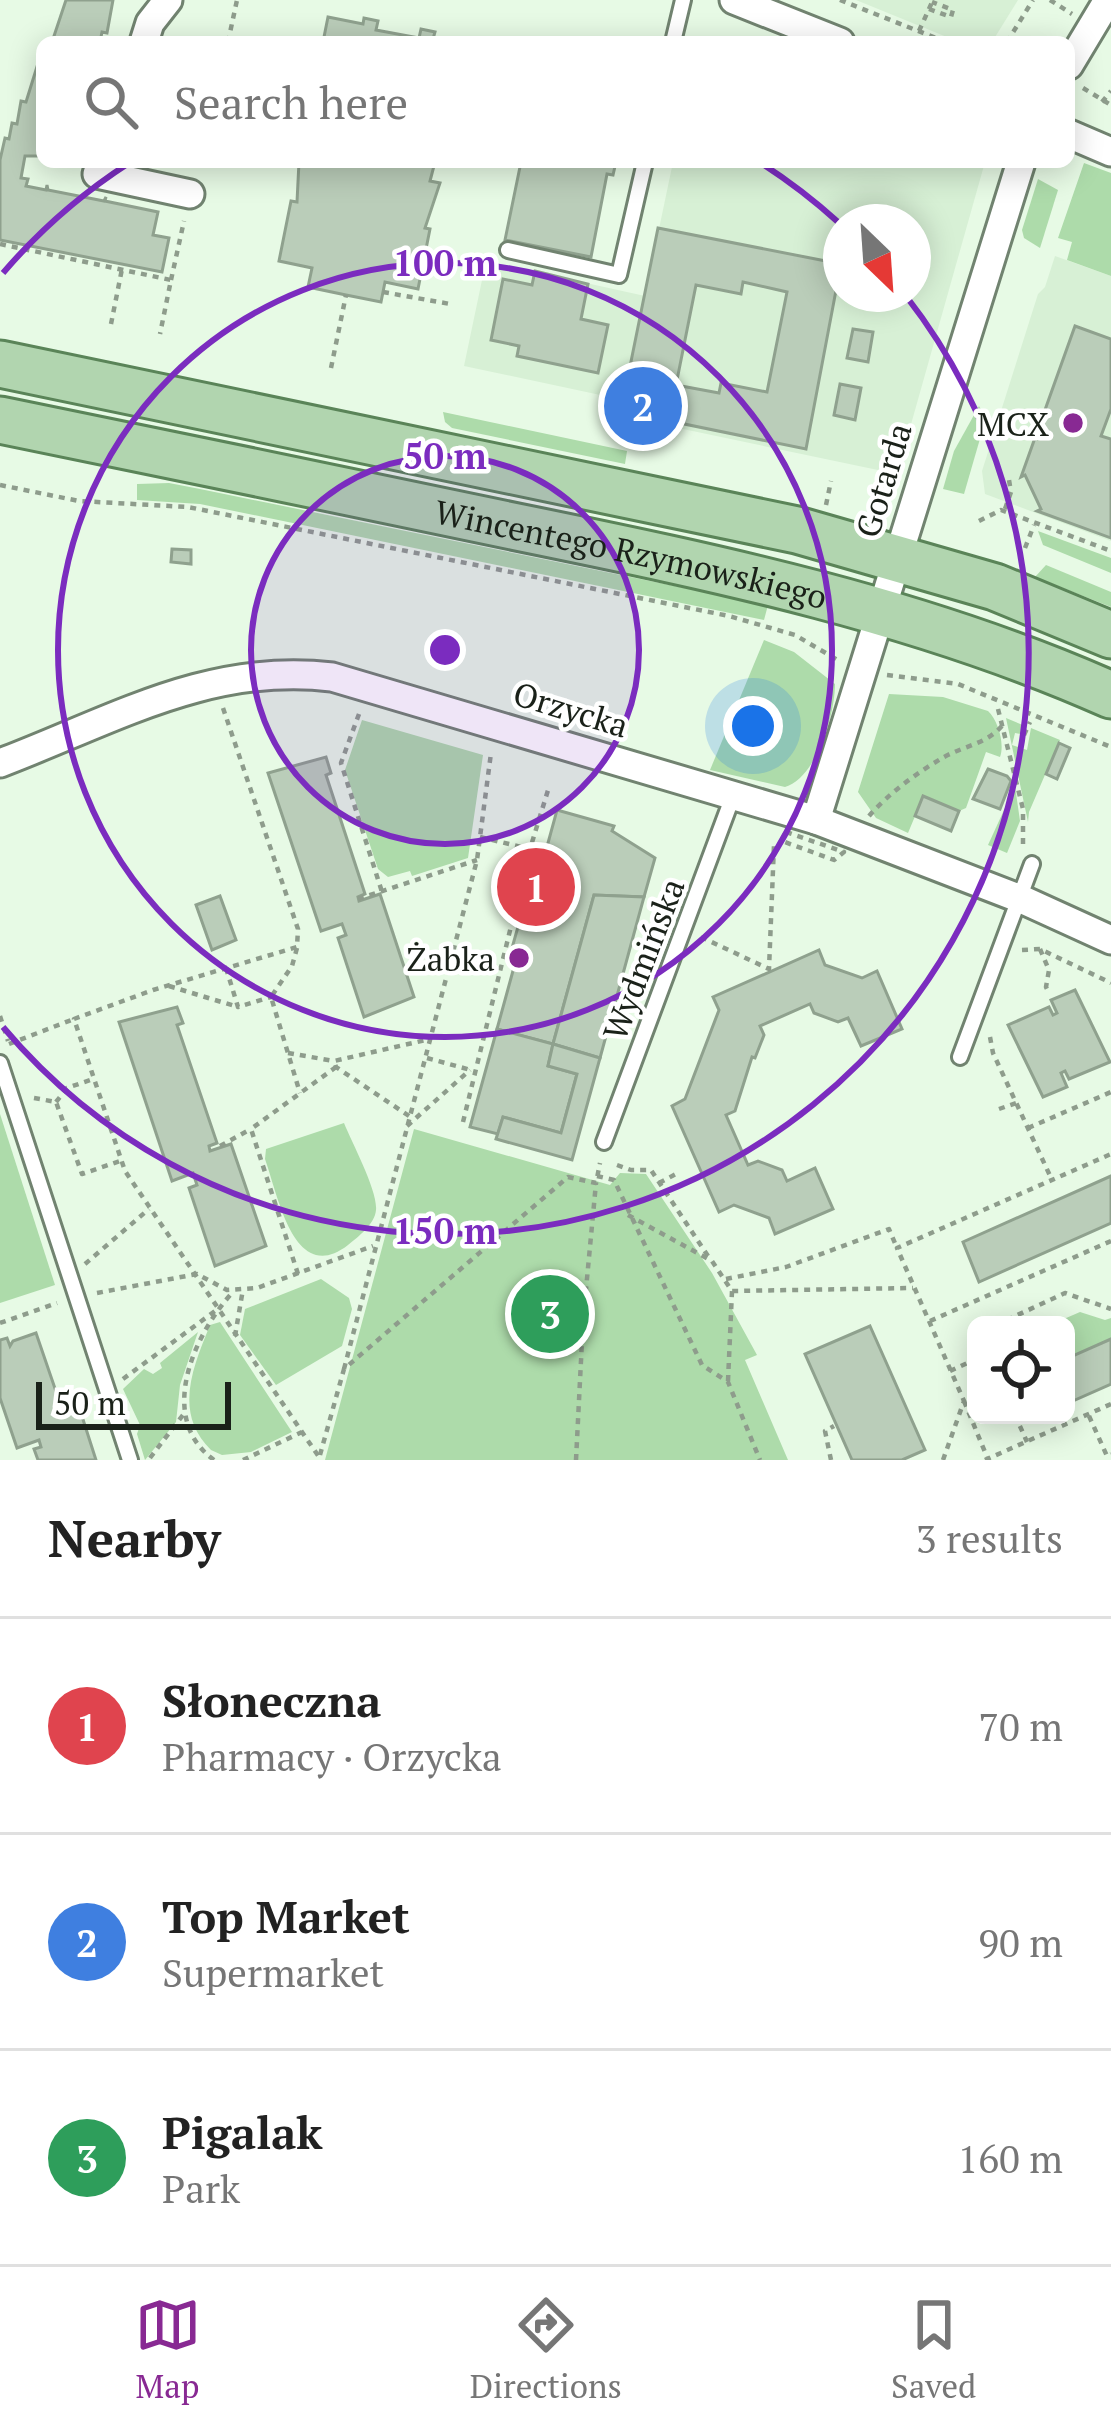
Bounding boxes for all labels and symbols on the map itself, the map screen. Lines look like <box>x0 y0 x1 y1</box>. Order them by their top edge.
north arrow <box>823 204 931 312</box>
text: 100 m <box>393 239 497 286</box>
pin: 2 <box>604 361 682 451</box>
place label: MCX <box>977 402 1049 445</box>
marker: MCX <box>1060 410 1086 436</box>
street label: Gotarda <box>845 418 921 542</box>
text: 50 m <box>403 432 487 479</box>
street label: Wincentego Rzymowskiego <box>431 489 832 618</box>
centre of rings <box>424 629 466 671</box>
street label: Orzycka <box>508 671 634 747</box>
your location <box>723 696 783 756</box>
pin: 1 <box>497 842 575 932</box>
street label: Wydmińska <box>592 872 694 1046</box>
place label: Żabka <box>407 937 495 980</box>
marker: Żabka <box>506 945 532 971</box>
text: 150 m <box>393 1207 497 1254</box>
pin: 3 <box>511 1269 589 1359</box>
scale bar <box>36 1376 231 1429</box>

